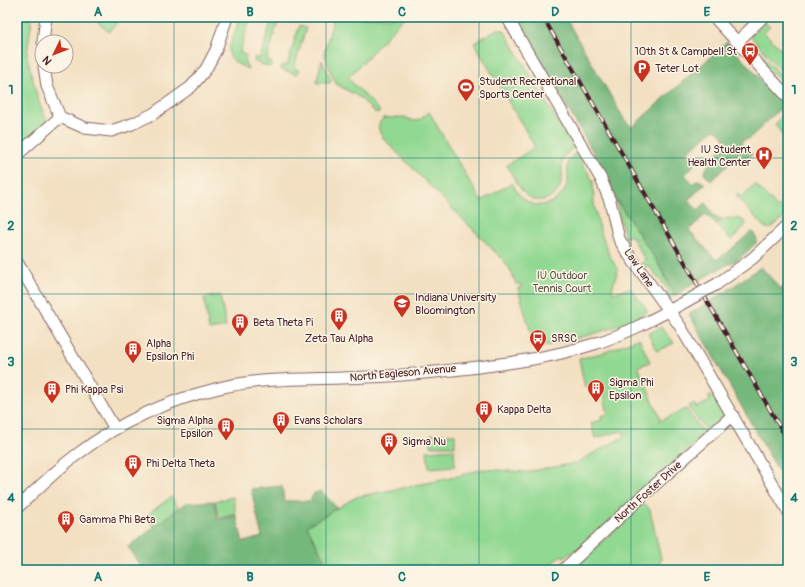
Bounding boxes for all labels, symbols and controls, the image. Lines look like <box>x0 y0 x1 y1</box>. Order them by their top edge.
text: A <box>94 4 103 20</box>
text: B <box>246 4 254 20</box>
text: C <box>398 4 406 20</box>
text: D <box>551 4 559 20</box>
text: E <box>704 4 711 20</box>
north arrow <box>34 34 74 74</box>
bus stop icon: 10th St & Campbell St <box>740 41 760 66</box>
place label: 10th St & Campbell St <box>635 45 738 58</box>
text: N <box>39 53 54 68</box>
parking icon: Teter Lot <box>632 58 652 83</box>
place label: Teter Lot <box>655 62 699 75</box>
place label: Student Recreational Sports Center <box>479 75 576 101</box>
sports icon: Student Recreational Sports Center <box>456 77 476 102</box>
text: 1 <box>8 82 14 98</box>
text: 1 <box>791 82 797 98</box>
place label: IU Student Health Center <box>687 143 752 169</box>
hospital icon: IU Student Health Center <box>754 145 774 170</box>
text: 2 <box>7 218 15 234</box>
text: 2 <box>790 218 798 234</box>
street label: Law Lane <box>621 246 657 290</box>
park label: IU Outdoor Tennis Court <box>533 269 592 295</box>
place label: Indiana University Bloomington <box>415 291 497 317</box>
school or university icon: Indiana University Bloomington <box>392 293 412 318</box>
building icon: Zeta Tau Alpha <box>329 306 349 331</box>
building icon: Beta Theta Pi <box>230 312 250 337</box>
place label: Beta Theta Pi <box>253 316 313 329</box>
bus stop icon: SRSC <box>528 328 548 353</box>
place label: Zeta Tau Alpha <box>305 332 373 345</box>
place label: SRSC <box>551 332 577 345</box>
place label: Alpha Epsilon Phi <box>146 337 194 363</box>
building icon: Alpha Epsilon Phi <box>123 339 143 364</box>
text: 3 <box>7 354 15 370</box>
text: 3 <box>790 354 798 370</box>
street label: North Eagleson Avenue <box>349 362 457 384</box>
place label: Sigma Phi Epsilon <box>609 376 654 402</box>
building icon: Sigma Phi Epsilon <box>586 378 606 403</box>
building icon: Phi Kappa Psi <box>42 379 62 404</box>
place label: Phi Kappa Psi <box>65 383 123 396</box>
building icon: Kappa Delta <box>474 399 494 424</box>
place label: Kappa Delta <box>497 403 551 416</box>
building icon: Evans Scholars <box>271 410 291 435</box>
place label: Sigma Alpha Epsilon <box>157 414 213 440</box>
place label: Evans Scholars <box>294 414 362 427</box>
building icon: Sigma Alpha Epsilon <box>216 416 236 441</box>
building icon: Sigma Nu <box>379 431 399 456</box>
place label: Sigma Nu <box>402 435 446 448</box>
building icon: Phi Delta Theta <box>123 453 143 478</box>
place label: Phi Delta Theta <box>146 457 215 470</box>
street label: North Foster Drive <box>612 458 685 526</box>
text: 4 <box>7 490 15 506</box>
text: 4 <box>790 490 798 506</box>
building icon: Gamma Phi Beta <box>56 509 76 534</box>
place label: Gamma Phi Beta <box>79 513 155 526</box>
text: A <box>94 569 103 585</box>
text: B <box>246 569 254 585</box>
text: C <box>398 569 406 585</box>
text: D <box>551 569 559 585</box>
text: E <box>704 569 711 585</box>

